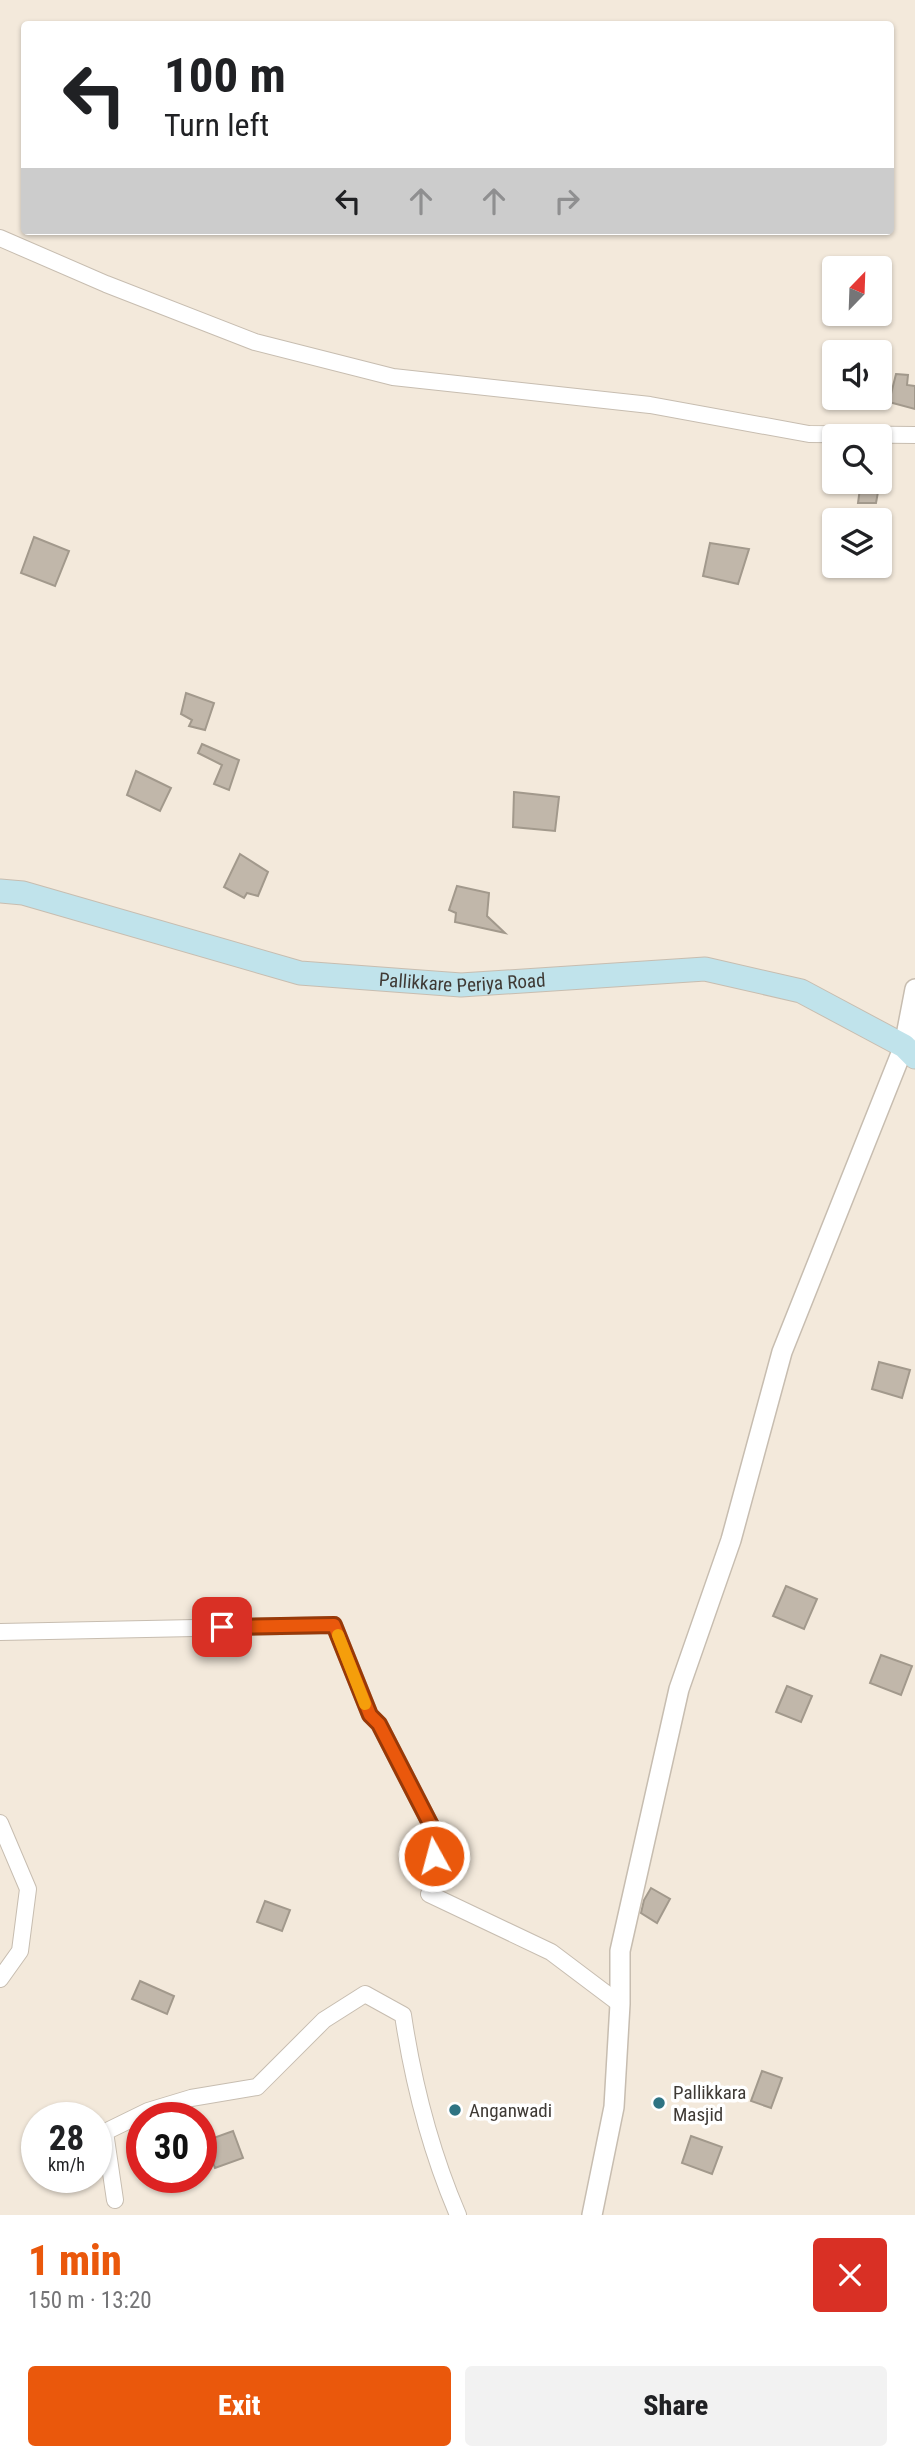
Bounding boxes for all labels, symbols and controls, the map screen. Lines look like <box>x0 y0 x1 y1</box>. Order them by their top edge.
text: 100 m <box>164 47 286 104</box>
icon: left <box>49 49 140 140</box>
text: Turn left <box>164 106 269 144</box>
icon: left <box>329 182 367 220</box>
icon: ahead <box>402 182 440 220</box>
icon: ahead <box>475 182 513 220</box>
icon: right <box>548 182 586 220</box>
north arrow <box>822 256 892 326</box>
map controls <box>822 256 892 578</box>
button: sound <box>822 340 892 410</box>
button: search <box>822 424 892 494</box>
button: layers <box>822 508 892 578</box>
street label: Pallikkare Periya Road <box>378 968 546 997</box>
pin <box>192 1597 252 1657</box>
icon: arrive <box>203 1608 241 1646</box>
position arrow <box>397 1819 471 1893</box>
place label: Pallikkara Masjid <box>673 2081 746 2126</box>
marker: Pallikkara Masjid <box>651 2095 667 2111</box>
place label: Anganwadi <box>469 2099 552 2122</box>
speed limit sign: 30 <box>126 2102 217 2193</box>
marker: Anganwadi <box>447 2102 463 2118</box>
text: 28 <box>49 2118 84 2159</box>
text: km/h <box>48 2154 85 2175</box>
text: 1 min <box>28 2236 122 2285</box>
button: close <box>813 2238 887 2312</box>
text: 150 m · 13:20 <box>28 2287 152 2314</box>
button: Exit <box>28 2366 451 2446</box>
button: Share <box>465 2366 887 2446</box>

